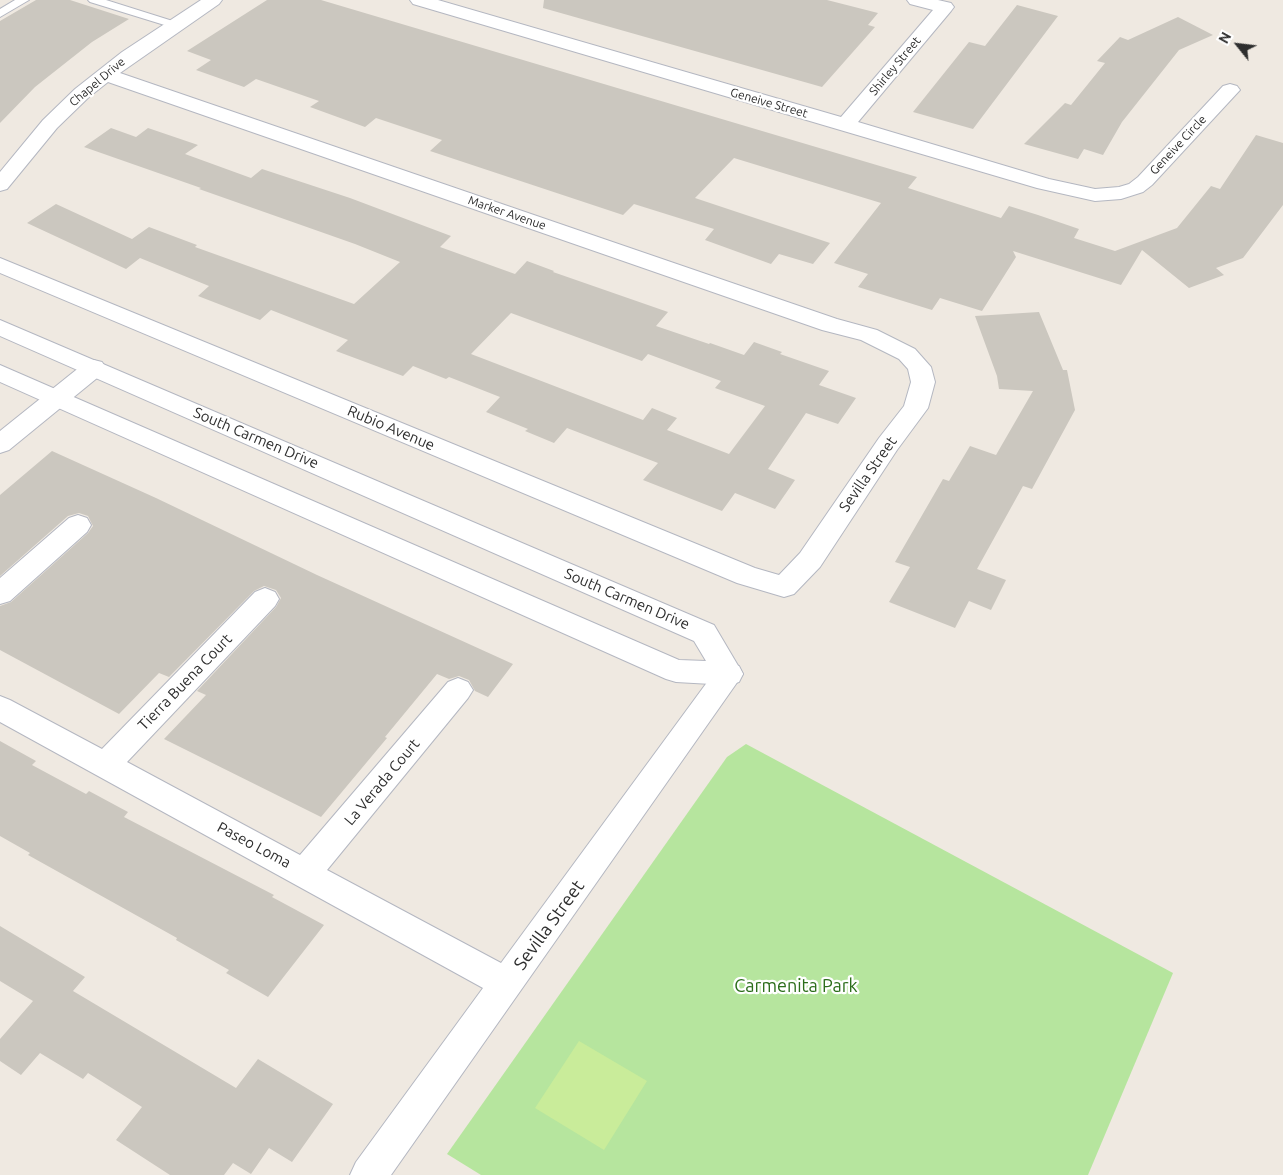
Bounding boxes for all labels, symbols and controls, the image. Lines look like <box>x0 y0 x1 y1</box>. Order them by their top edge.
north arrow <box>1213 20 1263 70</box>
text: N <box>1215 29 1234 46</box>
street label: Shirley Street <box>866 34 924 98</box>
street label: Chapel Drive <box>66 55 128 109</box>
street label: Geneive Street <box>729 85 809 121</box>
street label: Geneive Circle <box>1147 112 1209 178</box>
street label: Marker Avenue <box>466 193 548 233</box>
street label: Rubio Avenue <box>345 402 437 454</box>
street label: South Carmen Drive <box>191 403 321 473</box>
street label: Sevilla Street <box>835 433 901 515</box>
street label: South Carmen Drive <box>562 564 692 634</box>
street label: Tierra Buena Court <box>134 630 236 734</box>
street label: La Verada Court <box>341 735 423 829</box>
street label: Paseo Loma <box>214 818 294 872</box>
street label: Sevilla Street <box>509 876 589 974</box>
park label: Carmenita Park <box>734 975 858 997</box>

